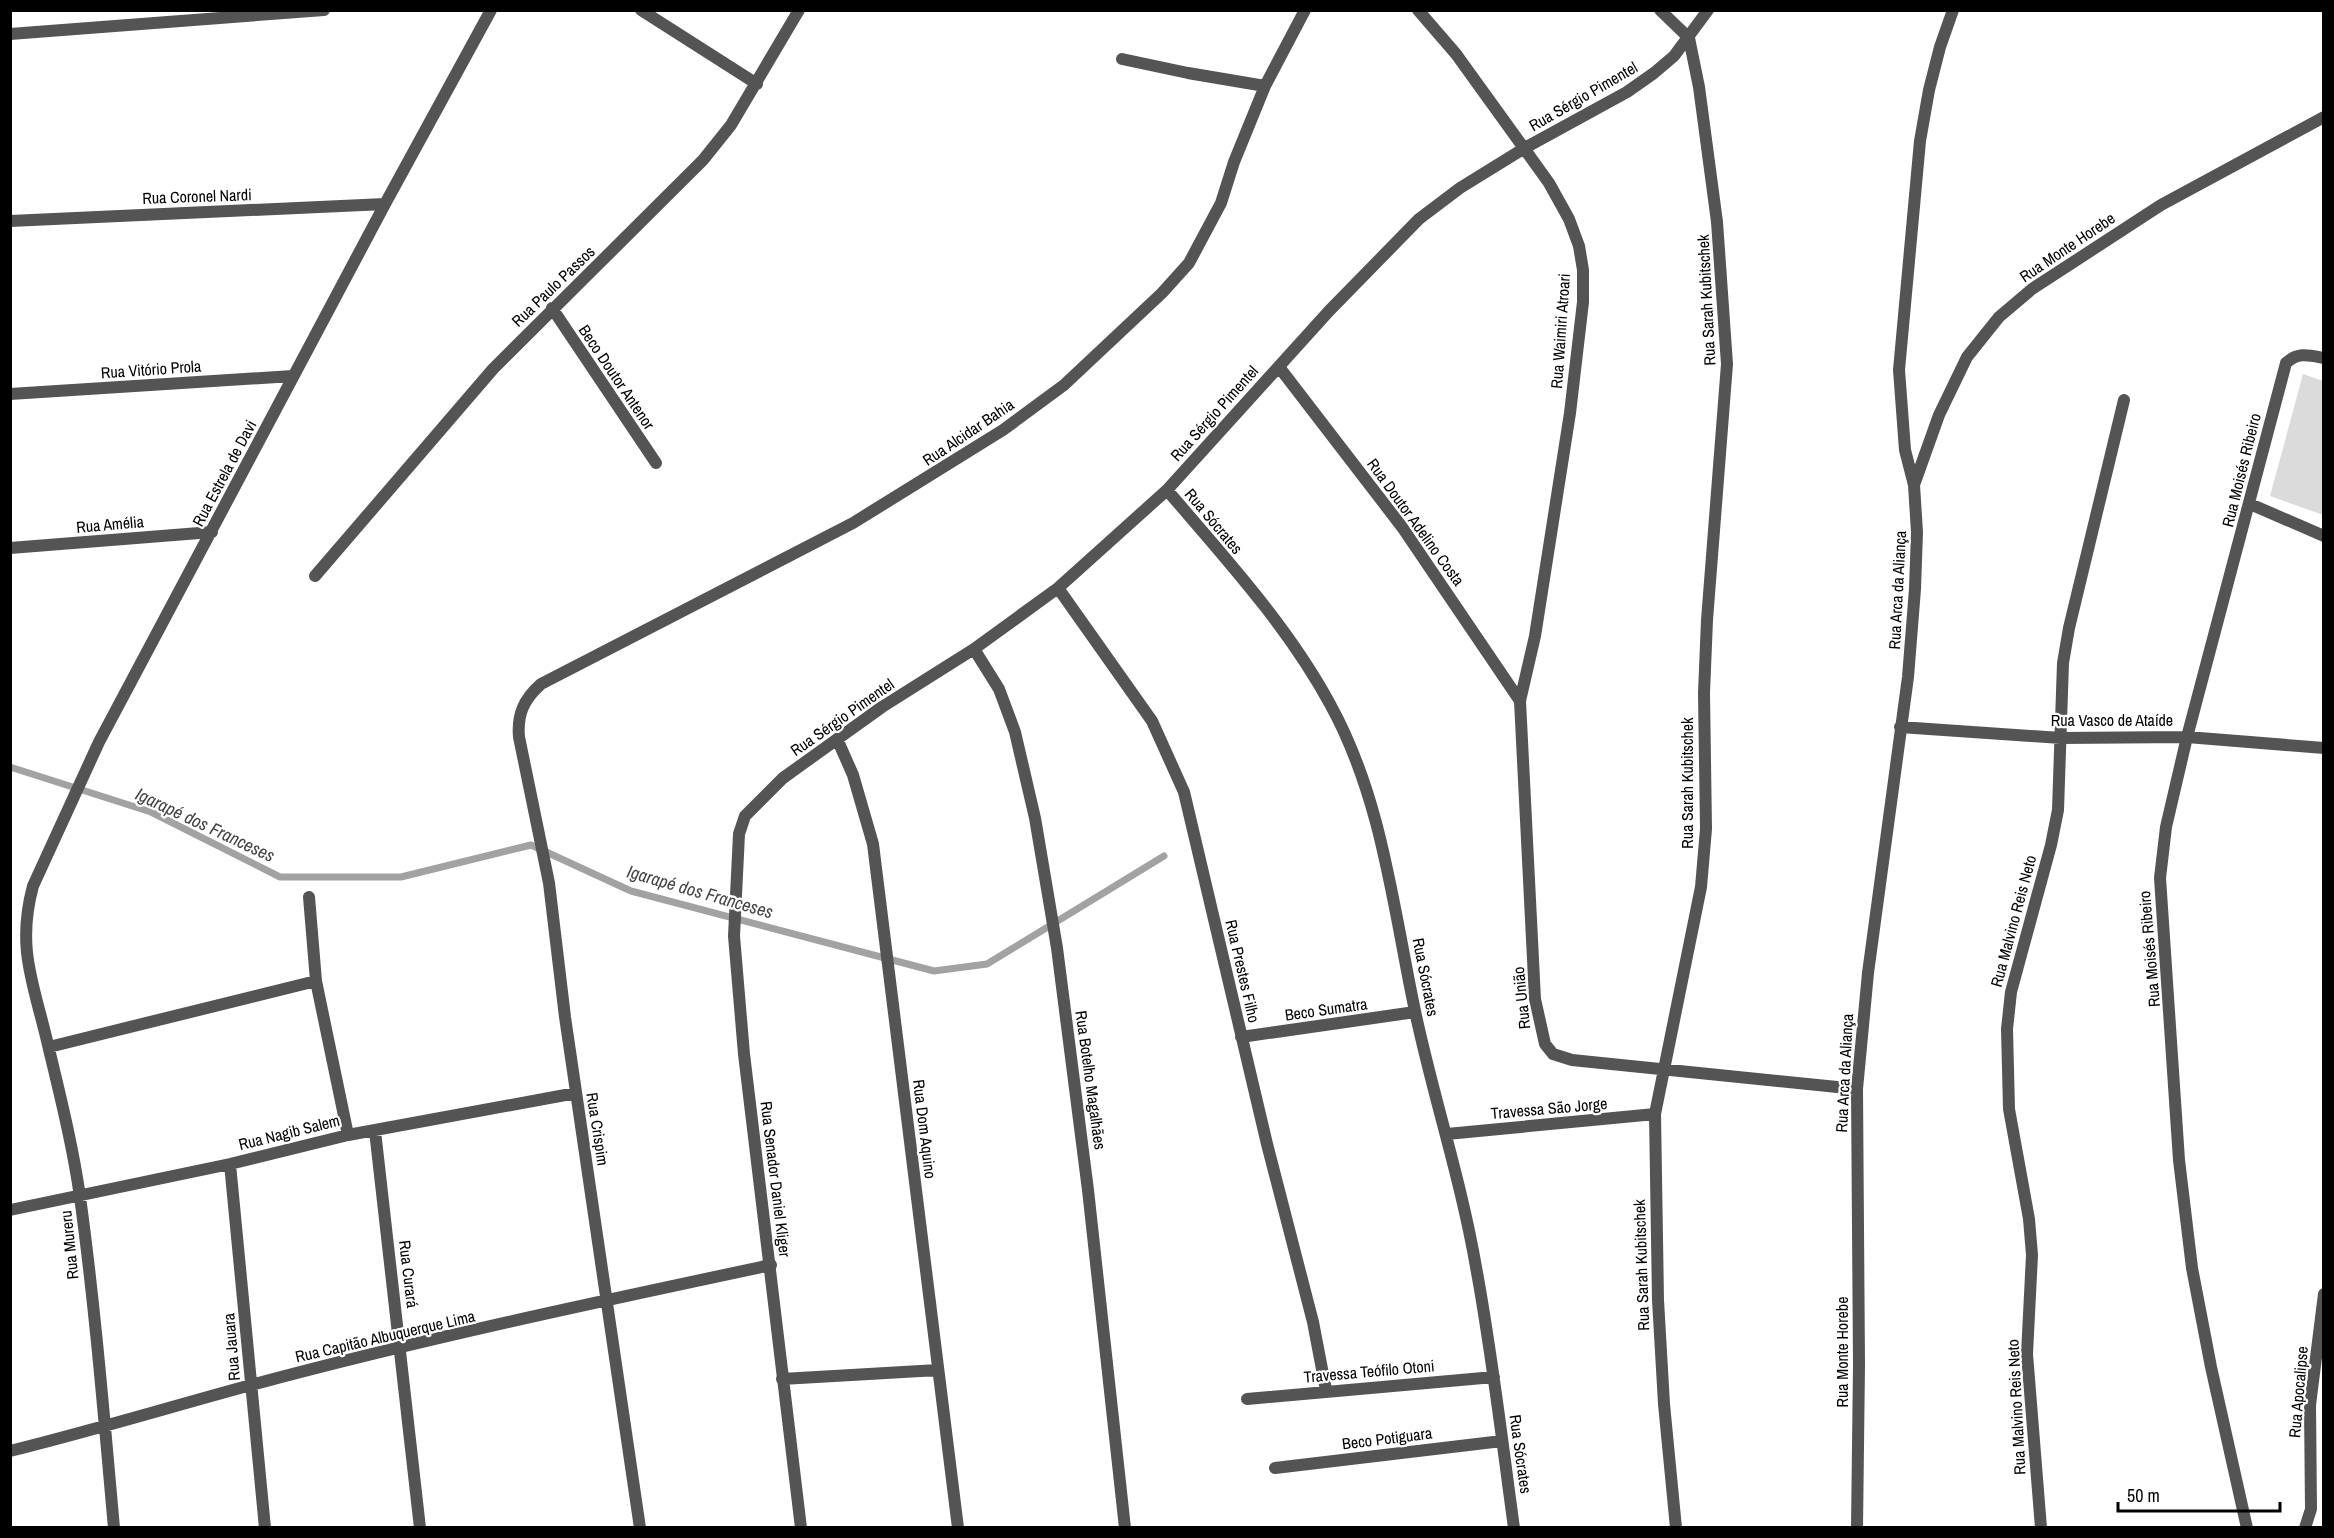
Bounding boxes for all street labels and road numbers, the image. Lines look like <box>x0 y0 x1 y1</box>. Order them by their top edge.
street label: Rua Sérgio Pimentel <box>1525 56 1641 136</box>
street label: Rua Coronel Nardi <box>142 183 252 209</box>
street label: Rua Monte Horebe <box>2015 207 2119 287</box>
street label: Rua Sarah Kubitschek <box>1692 233 1720 366</box>
street label: Rua Paulo Passos <box>507 241 599 331</box>
street label: Rua Waimiri Atroari <box>1545 273 1575 389</box>
street label: Beco Doutor Antenor <box>574 320 661 434</box>
street label: Rua Vitório Prola <box>100 354 203 383</box>
street label: Rua Sérgio Pimentel <box>1165 360 1263 466</box>
street label: Rua Alcidar Bahia <box>918 393 1019 471</box>
street label: Rua Moisés Ribeiro <box>2216 411 2266 529</box>
street label: Rua Estrela de Davi <box>187 416 261 530</box>
street label: Rua Doutor Adelino Costa <box>1362 454 1470 591</box>
street label: Rua Sócrates <box>1180 483 1248 559</box>
street label: Rua Amélia <box>75 510 145 538</box>
street label: Rua Arca da Aliança <box>1883 529 1911 650</box>
street label: Rua Sérgio Pimentel <box>786 673 898 761</box>
street label: Rua Vasco de Ataíde <box>2051 709 2173 731</box>
street label: Rua Sarah Kubitschek <box>1676 717 1698 849</box>
street label: Rua Malvino Reis Neto <box>1985 853 2041 989</box>
street label: Rua Moisés Ribeiro <box>2133 890 2165 1008</box>
street label: Rua Prestes Filho <box>1220 917 1266 1025</box>
street label: Rua Sócrates <box>1408 936 1444 1018</box>
street label: Rua União <box>1507 966 1535 1030</box>
street label: Beco Sumatra <box>1283 992 1369 1026</box>
street label: Rua Botelho Magalhães <box>1070 1009 1112 1151</box>
street label: Rua Arca da Aliança <box>1830 1012 1858 1133</box>
street label: Rua Dom Aquino <box>908 1078 942 1180</box>
street label: Rua Crispim <box>581 1091 615 1167</box>
street label: Travessa São Jorge <box>1490 1092 1608 1124</box>
street label: Rua Senador Daniel Kliger <box>756 1100 797 1259</box>
street label: Rua Nagib Salem <box>236 1109 342 1155</box>
street label: Rua Sarah Kubitschek <box>1628 1199 1654 1331</box>
street label: Rua Mureru <box>54 1209 84 1281</box>
street label: Rua Curará <box>394 1239 424 1310</box>
street label: Rua Monte Horebe <box>1831 1297 1853 1407</box>
street label: Rua Capitão Albuquerque Lima <box>293 1304 478 1367</box>
street label: Rua Jauara <box>217 1312 245 1382</box>
street label: Rua Malvino Reis Neto <box>2001 1339 2031 1475</box>
street label: Rua Apocalipse <box>2283 1345 2313 1439</box>
street label: Travessa Teófilo Otoni <box>1303 1354 1435 1388</box>
street label: Rua Sócrates <box>1505 1413 1537 1495</box>
street label: Beco Potiguara <box>1341 1421 1434 1454</box>

